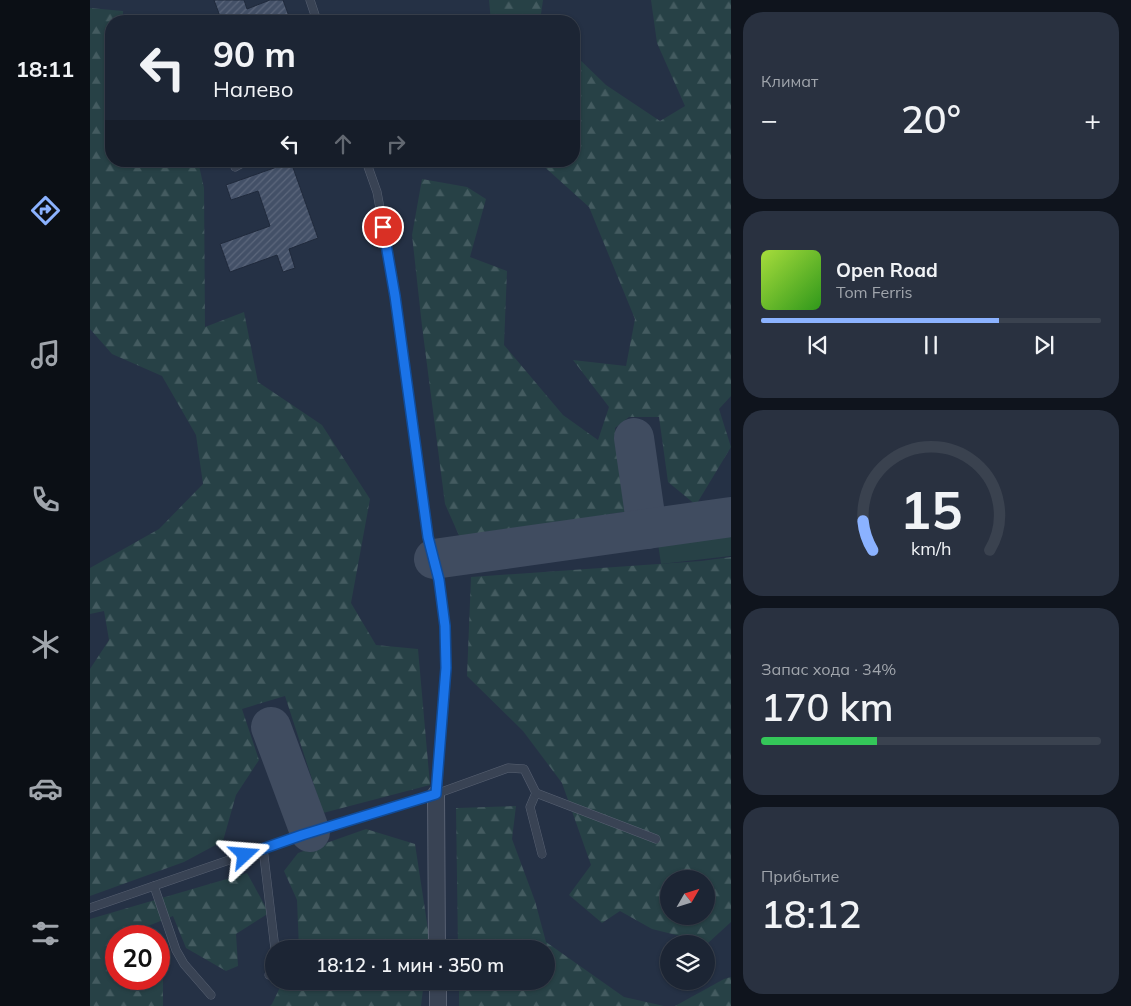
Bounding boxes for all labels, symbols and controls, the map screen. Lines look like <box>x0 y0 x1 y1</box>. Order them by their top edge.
text: 90 m <box>213 32 296 76</box>
icon: left <box>130 35 195 100</box>
text: 18:11 <box>16 55 74 83</box>
text: Климат <box>761 71 818 91</box>
text: Налево <box>213 75 293 103</box>
text: 20° <box>901 95 961 143</box>
text: − <box>761 102 778 137</box>
text: + <box>1084 102 1101 137</box>
icon: left <box>276 130 304 158</box>
icon: ahead <box>329 130 357 158</box>
icon: right <box>382 130 410 158</box>
icon: directions <box>28 193 63 228</box>
pin <box>362 206 404 248</box>
icon: arrive <box>369 213 397 241</box>
text: Open Road <box>836 258 938 282</box>
text: Tom Ferris <box>836 282 913 302</box>
icon: previous <box>804 331 832 359</box>
icon: pause <box>917 331 945 359</box>
icon: next <box>1030 331 1058 359</box>
icon: music <box>28 337 63 372</box>
text: 15 <box>900 477 962 542</box>
icon: phone <box>28 482 63 517</box>
text: km/h <box>911 537 951 559</box>
icon: climate <box>28 627 63 662</box>
text: Запас хода · 34% <box>761 659 896 679</box>
text: 170 km <box>761 683 894 731</box>
icon: car <box>28 771 63 806</box>
position arrow <box>218 828 270 880</box>
text: Прибытие <box>761 866 839 886</box>
north arrow <box>660 870 715 925</box>
map controls <box>660 870 715 990</box>
text: 18:12 <box>761 890 861 938</box>
icon: filters <box>28 916 63 951</box>
speed limit sign: 20 <box>105 925 170 990</box>
button: layers <box>660 935 715 990</box>
text: 18:12 · 1 мин · 350 m <box>316 953 504 977</box>

